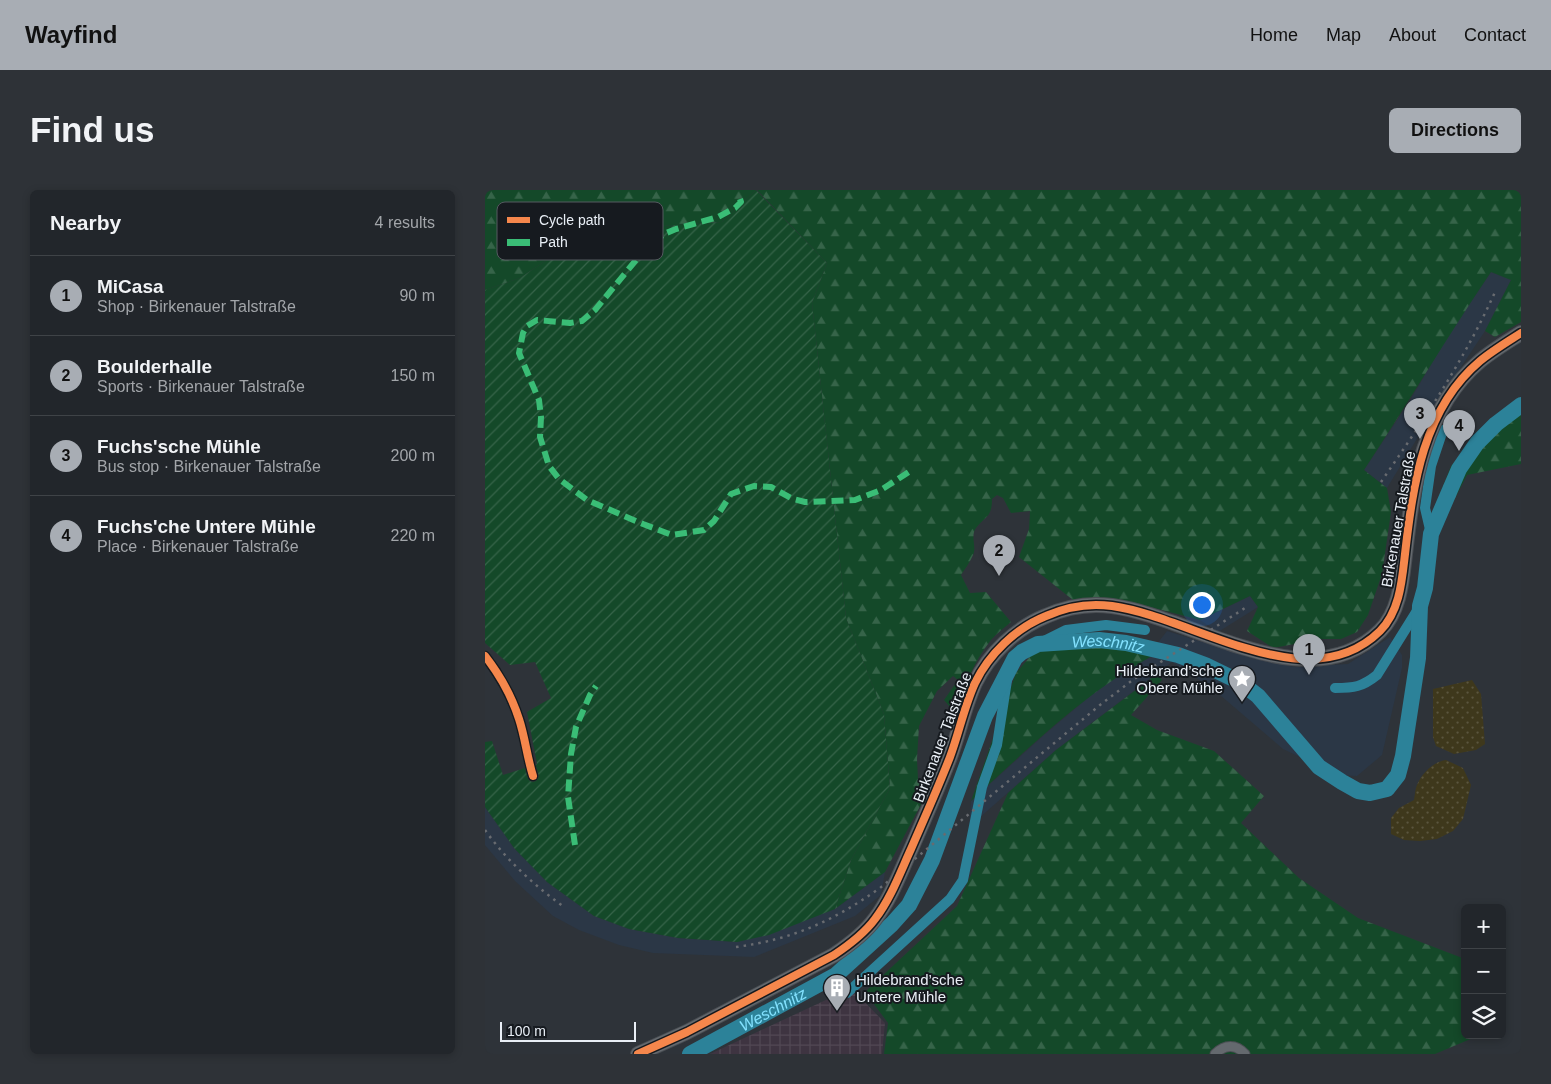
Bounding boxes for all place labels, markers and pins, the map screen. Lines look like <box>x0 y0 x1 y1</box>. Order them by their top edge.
pin: 3 <box>1404 398 1436 439</box>
pin: 4 <box>1443 410 1475 451</box>
pin: 2 <box>983 535 1015 576</box>
pin: 1 <box>1293 634 1325 675</box>
place label: Hildebrand’sche Obere Mühle <box>1116 662 1223 696</box>
place icon: Hildebrand’sche Obere Mühle <box>1227 664 1257 703</box>
place label: Hildebrand’sche Untere Mühle <box>856 971 963 1005</box>
building icon: Hildebrand’sche Untere Mühle <box>822 973 852 1012</box>

